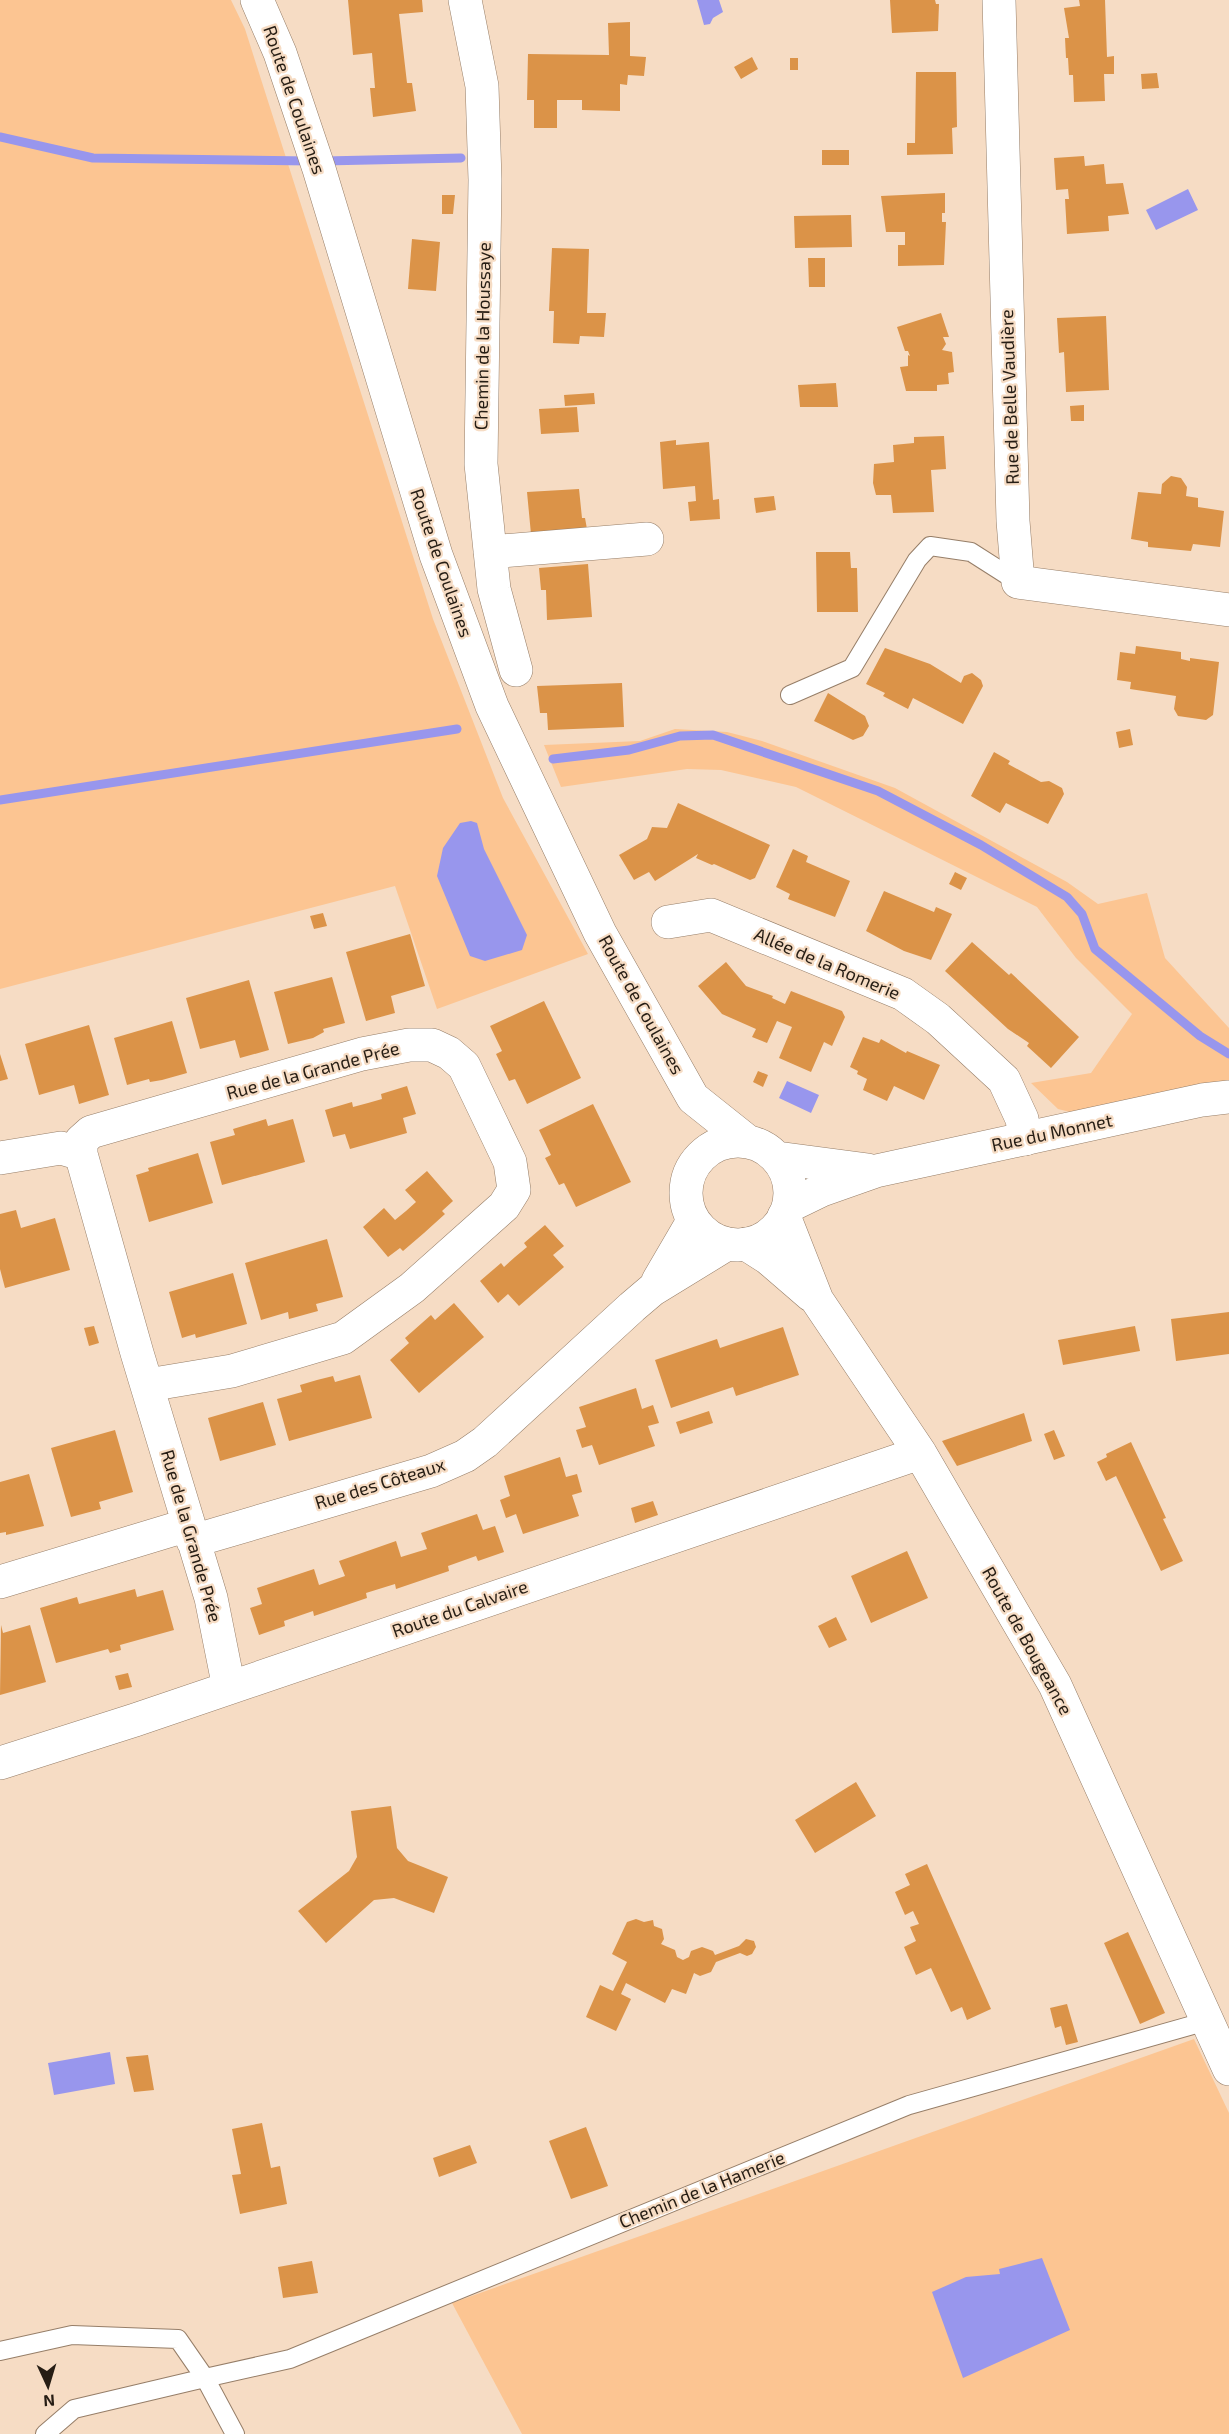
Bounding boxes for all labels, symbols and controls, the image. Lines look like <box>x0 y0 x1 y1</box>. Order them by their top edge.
street label: Route de Coulaines <box>259 22 331 177</box>
street label: Chemin de la Houssaye <box>469 242 495 430</box>
street label: Rue de Belle Vaudière <box>995 309 1023 485</box>
street label: Route de Coulaines <box>406 485 478 640</box>
street label: Allée de la Romerie <box>751 922 904 1004</box>
street label: Route de Coulaines <box>594 931 689 1078</box>
street label: Rue de la Grande Prée <box>224 1036 402 1104</box>
street label: Rue du Monnet <box>989 1108 1114 1156</box>
street label: Rue de la Grande Prée <box>157 1447 227 1624</box>
street label: Rue des Côteaux <box>312 1453 448 1513</box>
street label: Route de Bougeance <box>978 1563 1078 1718</box>
street label: Route du Calvaire <box>389 1575 530 1642</box>
street label: Chemin de la Hamerie <box>615 2146 788 2232</box>
north arrow <box>18 2356 78 2416</box>
text: N <box>43 2392 56 2411</box>

